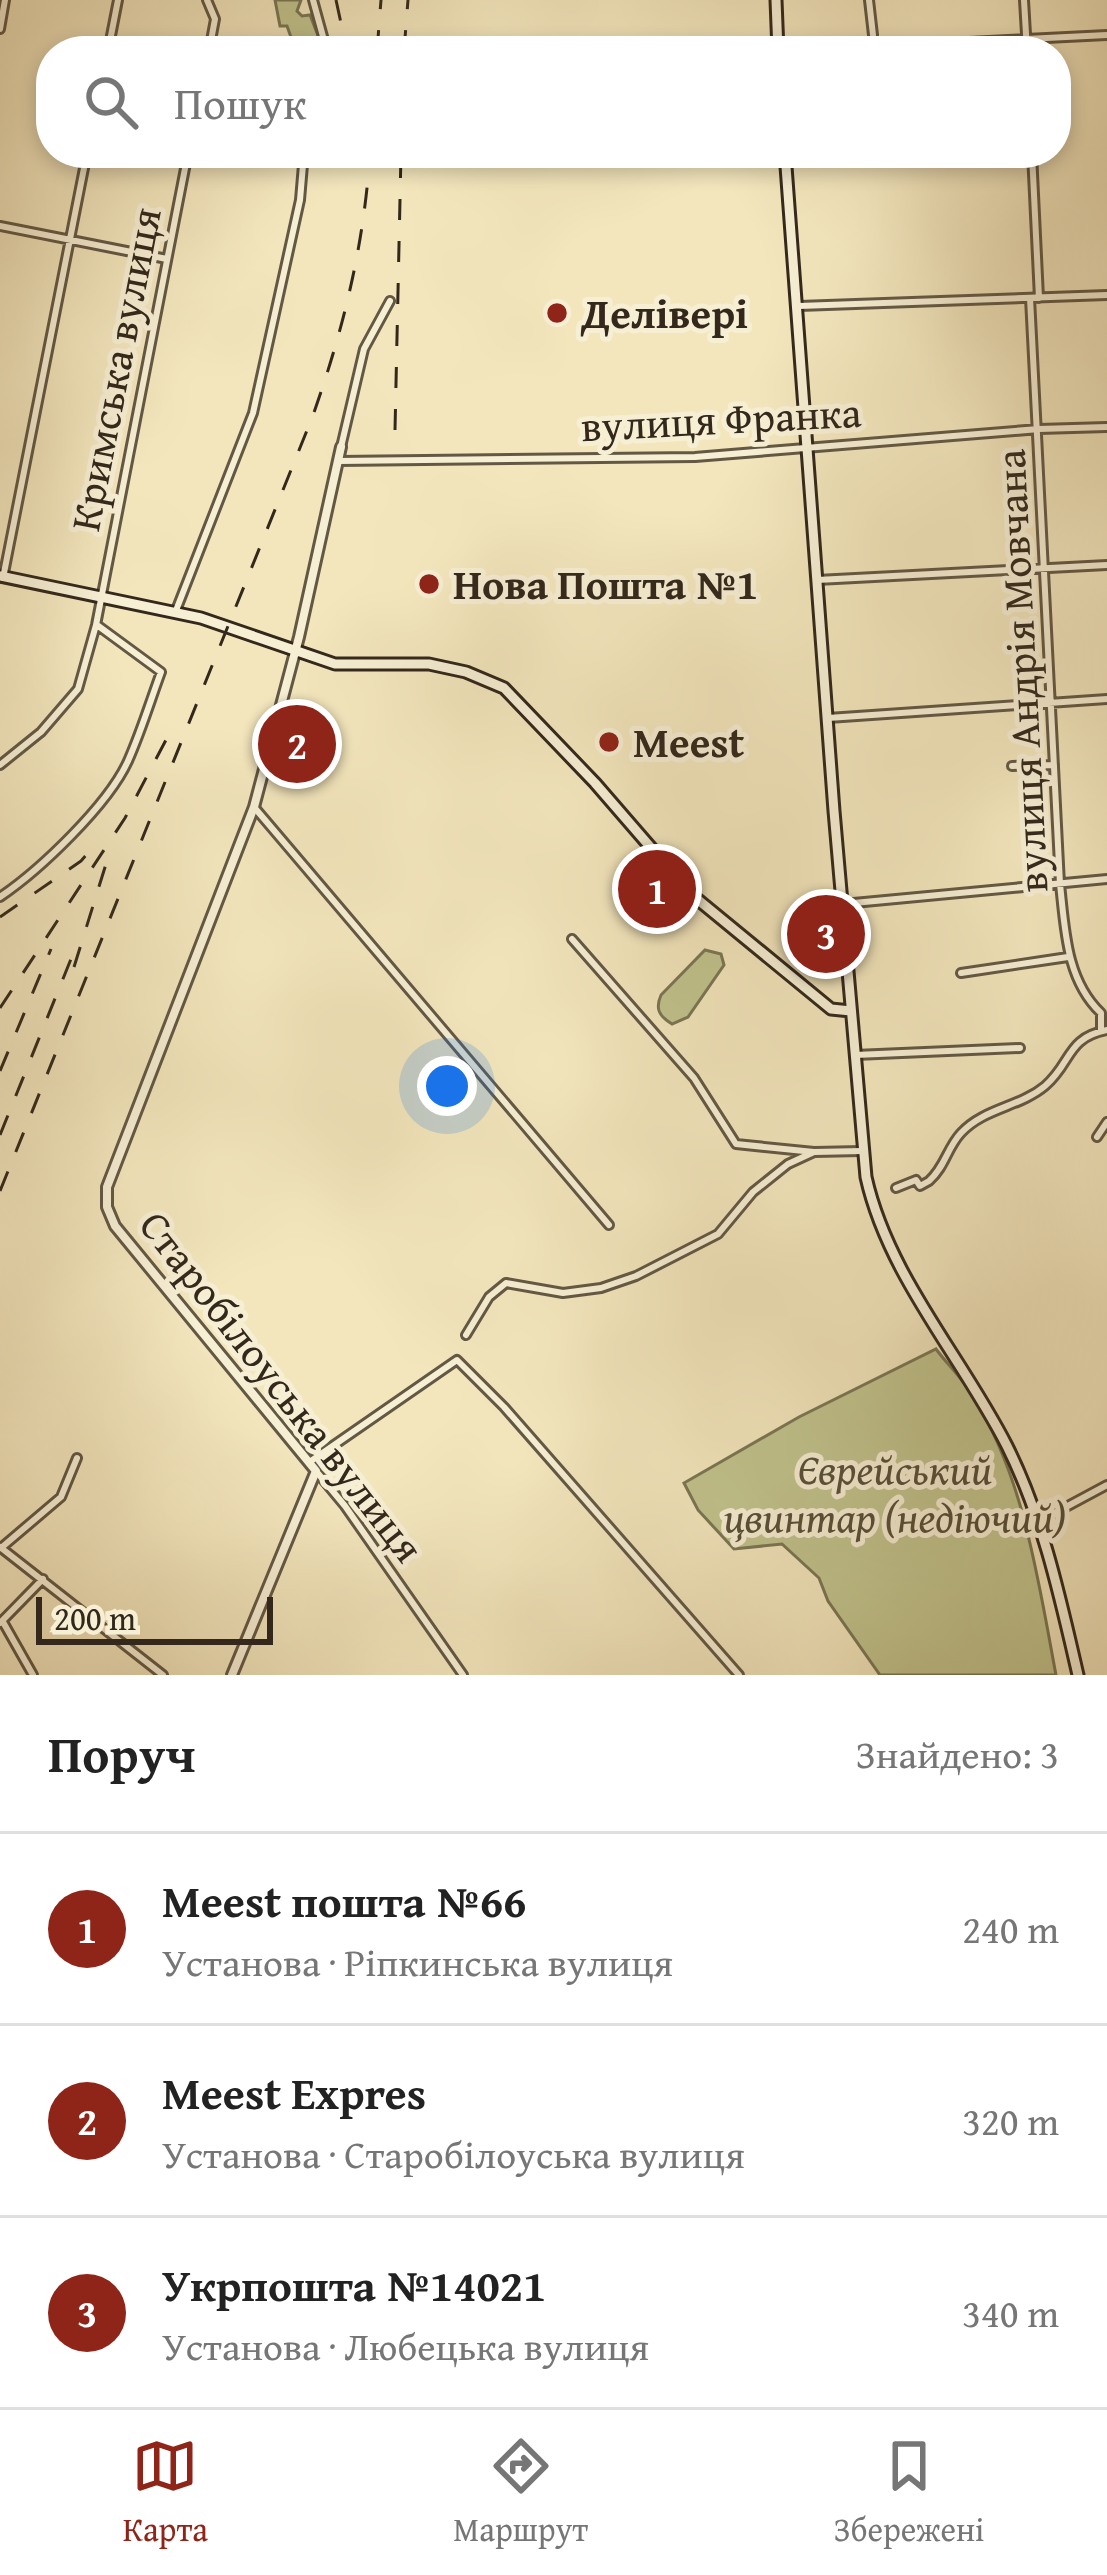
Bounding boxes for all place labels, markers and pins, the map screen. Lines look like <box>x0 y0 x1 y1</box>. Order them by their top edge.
place label: Делівері <box>580 282 748 343</box>
marker: Делівері <box>544 300 570 326</box>
place label: Нова Пошта №1 <box>453 553 758 614</box>
marker: Нова Пошта №1 <box>416 571 442 597</box>
pin: 2 <box>258 699 336 789</box>
place label: Meest <box>633 711 744 772</box>
marker: Meest <box>596 729 622 755</box>
pin: 1 <box>618 844 696 934</box>
pin: 3 <box>787 889 865 979</box>

